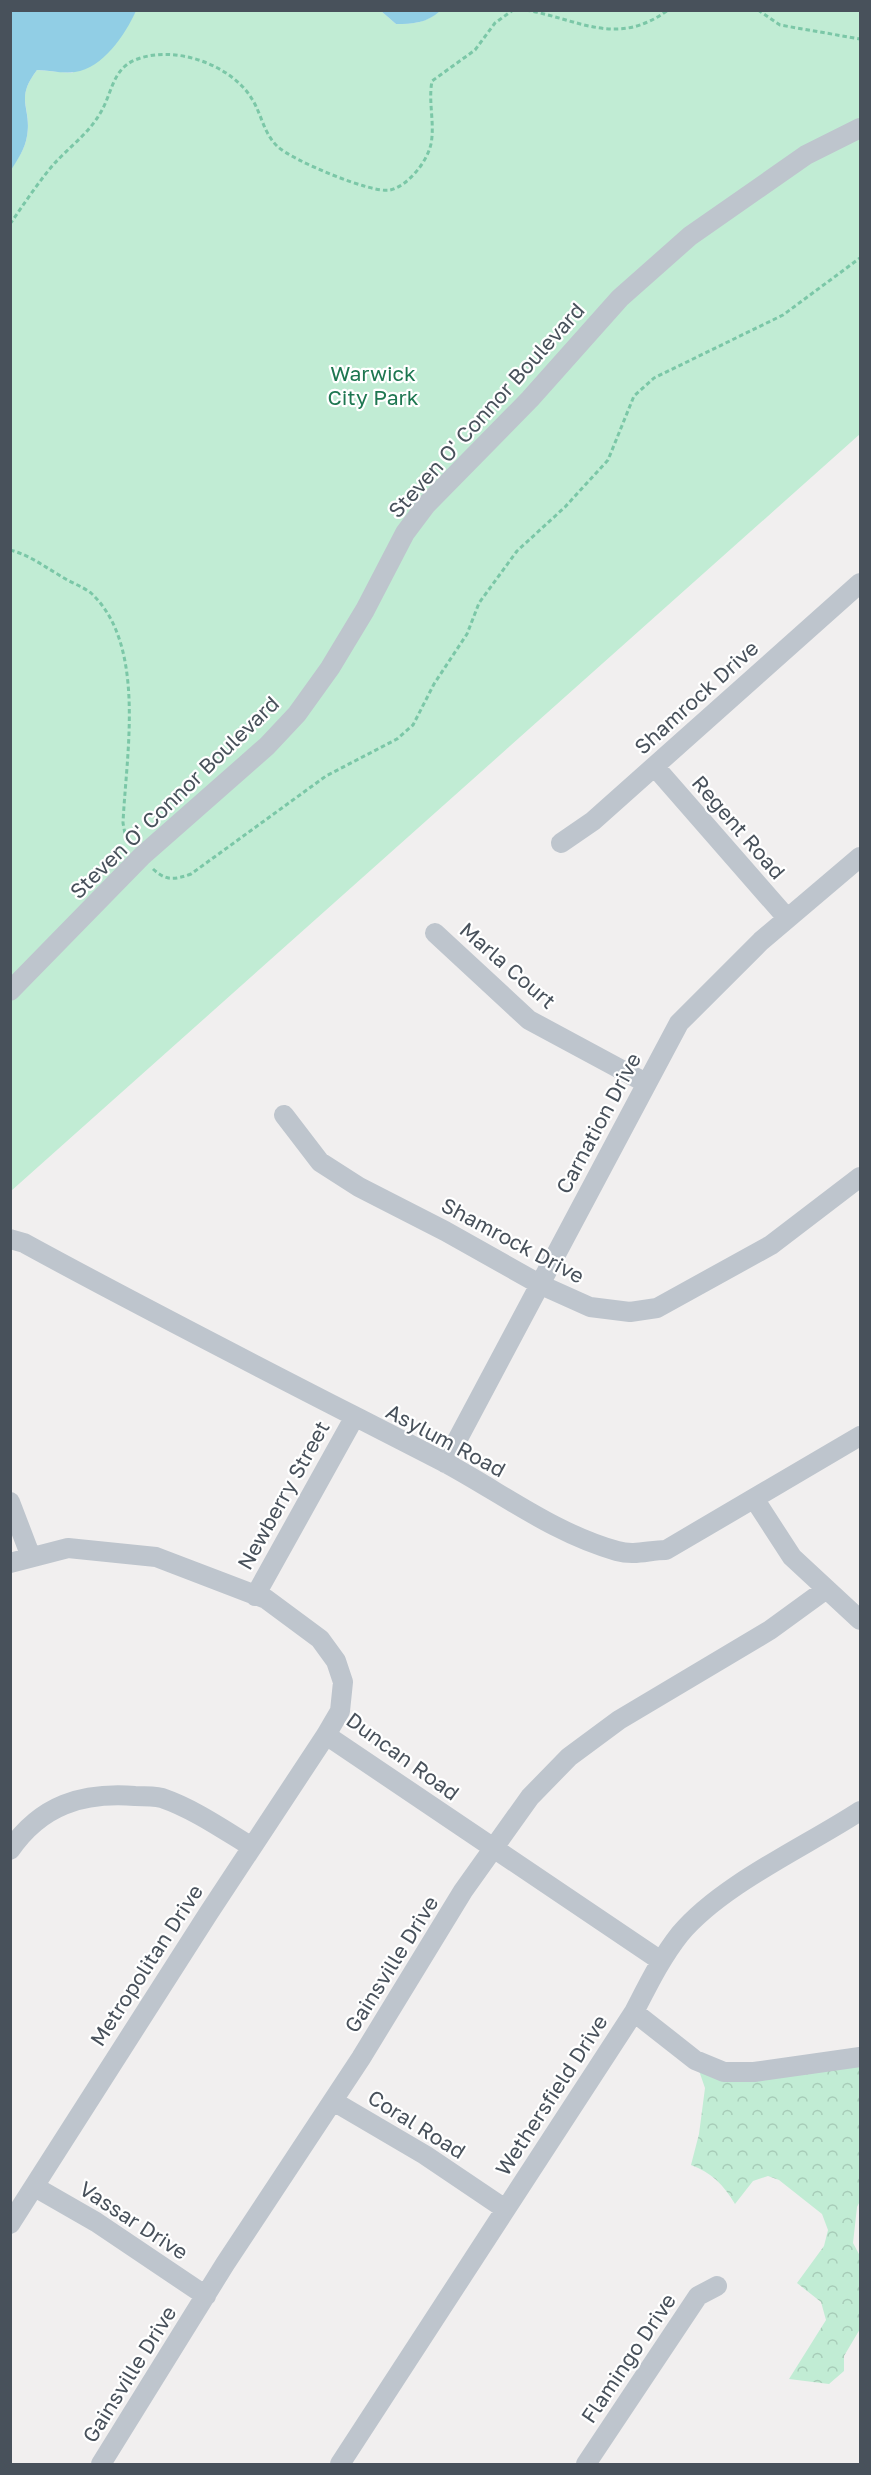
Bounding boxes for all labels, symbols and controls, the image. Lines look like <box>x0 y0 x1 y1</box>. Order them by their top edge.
street label: Steven O' Connor Boulevard <box>382 297 590 523</box>
park label: Warwick City Park <box>327 360 419 410</box>
street label: Shamrock Drive <box>629 634 763 760</box>
street label: Steven O' Connor Boulevard <box>64 690 284 904</box>
street label: Regent Road <box>687 770 791 884</box>
street label: Marla Court <box>455 916 561 1014</box>
street label: Carnation Drive <box>550 1048 646 1198</box>
street label: Shamrock Drive <box>437 1191 589 1289</box>
street label: Asylum Road <box>382 1398 510 1482</box>
street label: Newberry Street <box>231 1416 335 1574</box>
street label: Duncan Road <box>341 1706 465 1806</box>
street label: Metropolitan Drive <box>84 1879 208 2051</box>
street label: Gainsville Drive <box>339 1891 443 2037</box>
street label: Wethersfield Drive <box>489 2010 613 2180</box>
street label: Coral Road <box>363 2084 471 2164</box>
street label: Vassar Drive <box>75 2175 193 2265</box>
street label: Flamingo Drive <box>575 2288 681 2428</box>
street label: Gainsville Drive <box>77 2301 181 2447</box>

